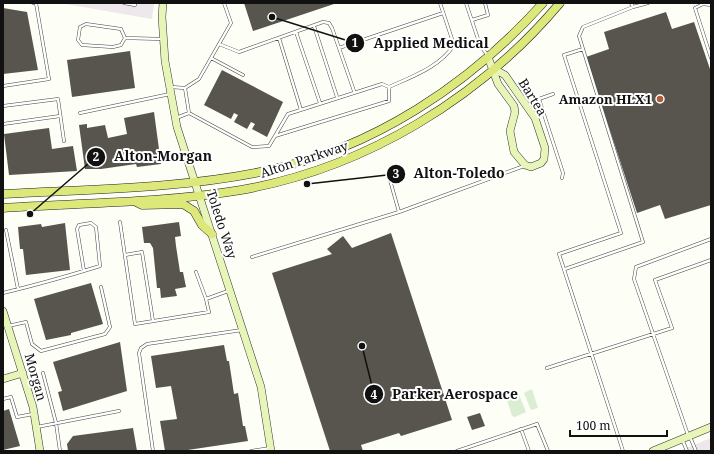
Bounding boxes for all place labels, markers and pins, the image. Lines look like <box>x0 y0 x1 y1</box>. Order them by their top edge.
callout: Applied Medical <box>345 30 496 56</box>
place label: Amazon HLX1 <box>559 90 652 108</box>
marker: Amazon HLX1 <box>655 94 665 104</box>
callout: Alton-Morgan <box>86 144 220 170</box>
callout: Alton-Toledo <box>386 161 513 187</box>
callout: Parker Aerospace <box>364 381 526 407</box>

